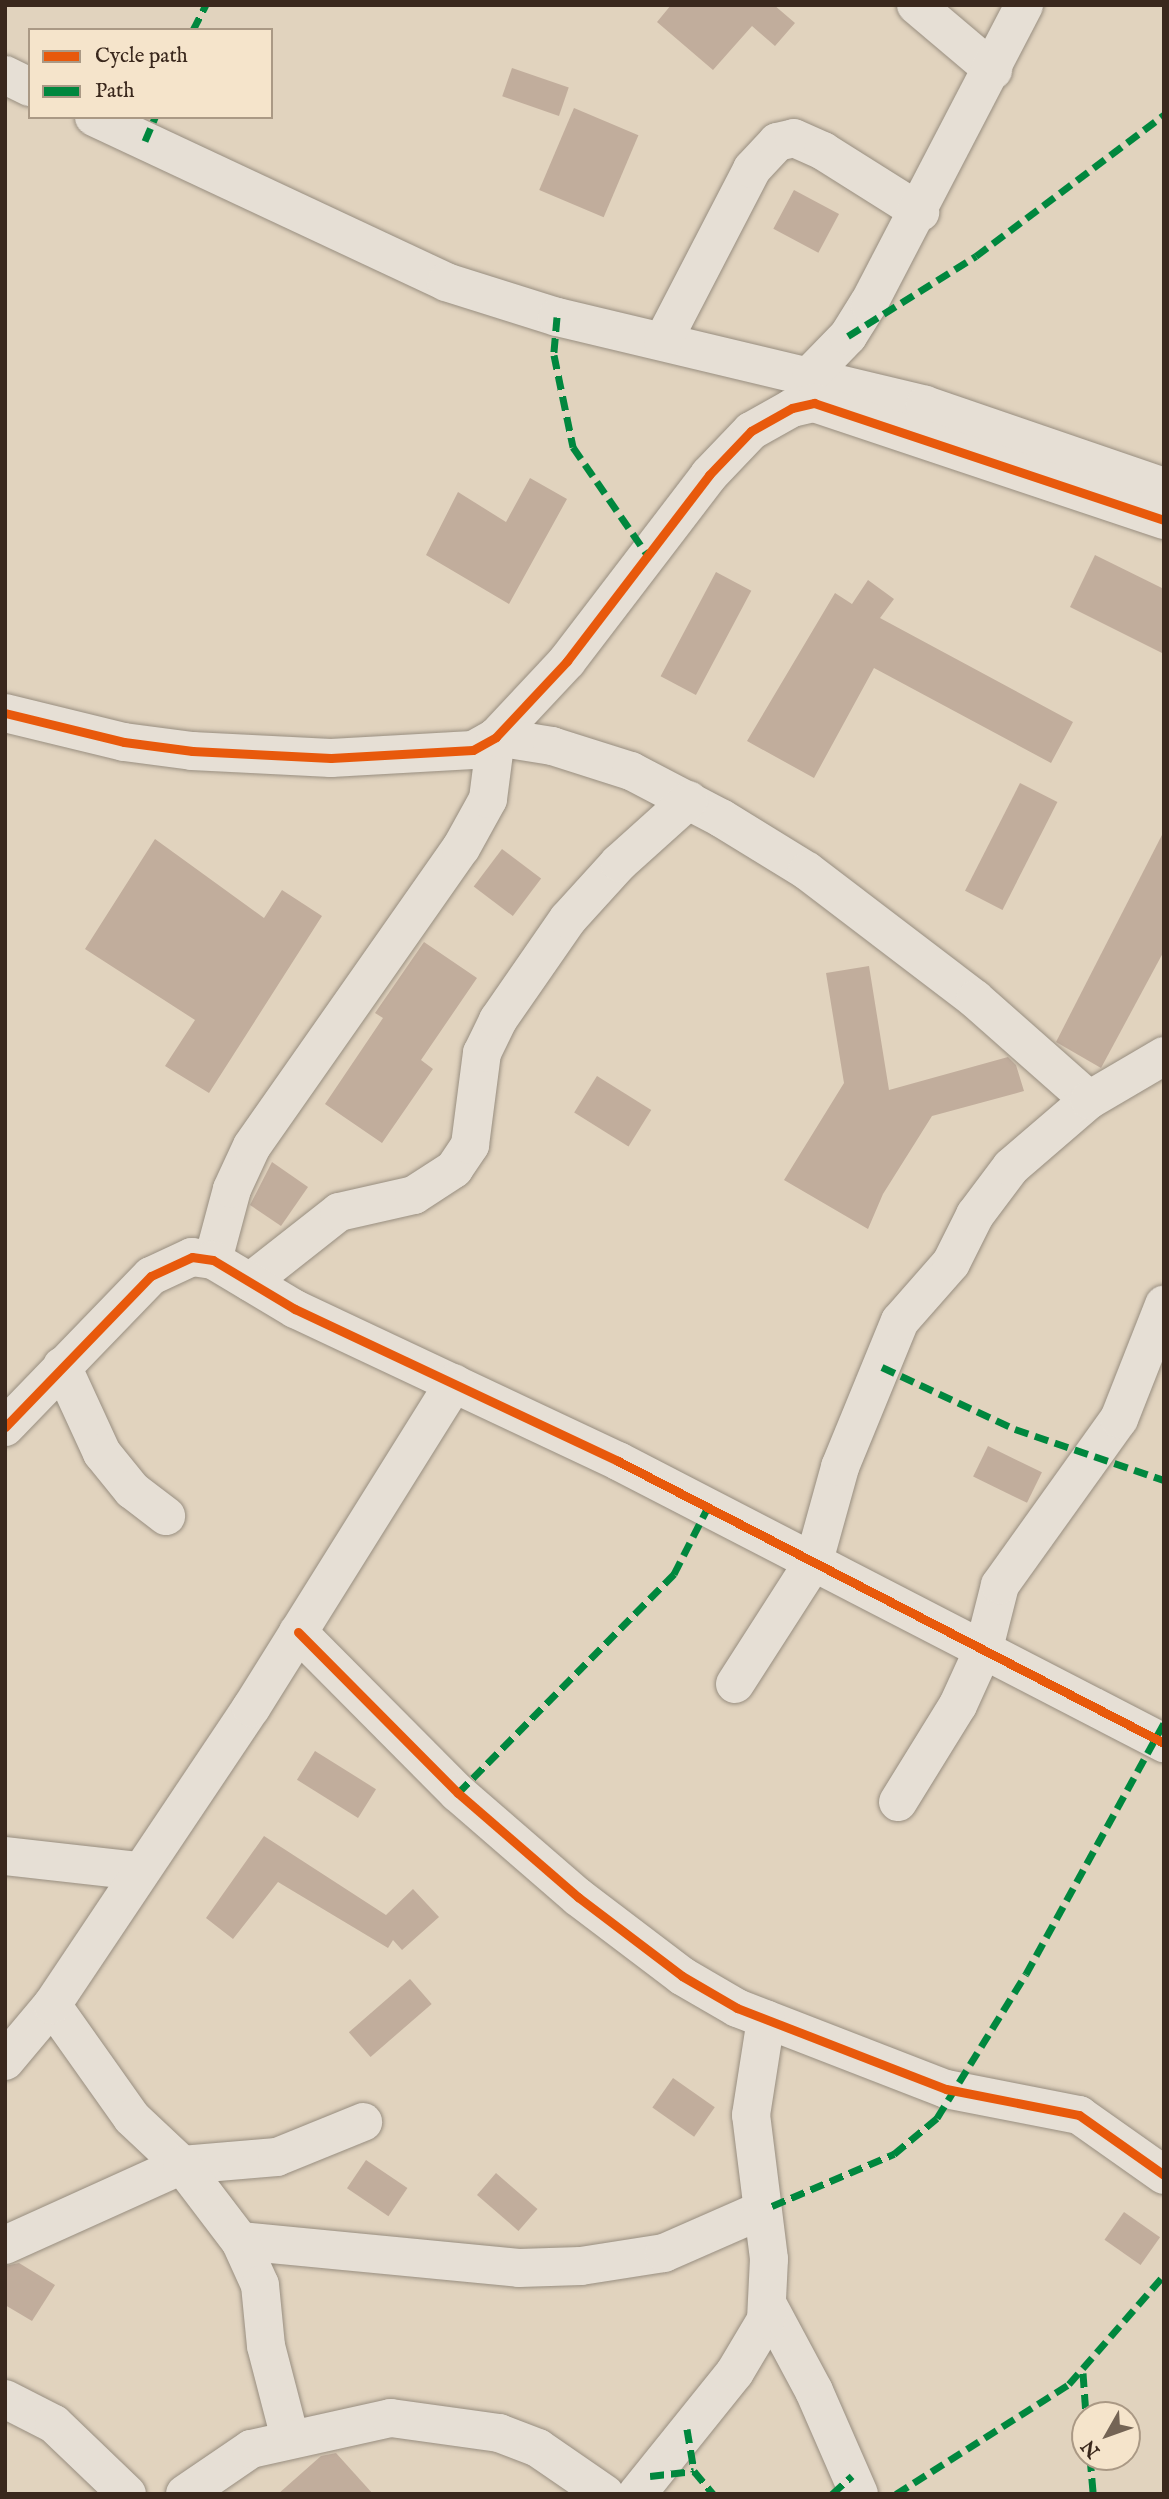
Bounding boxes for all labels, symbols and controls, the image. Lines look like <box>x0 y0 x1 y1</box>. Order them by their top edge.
legend <box>28 28 273 119</box>
text: Cycle path <box>95 43 188 70</box>
text: Path <box>95 78 134 105</box>
north arrow <box>1071 2401 1141 2471</box>
text: N <box>1077 2434 1106 2462</box>

